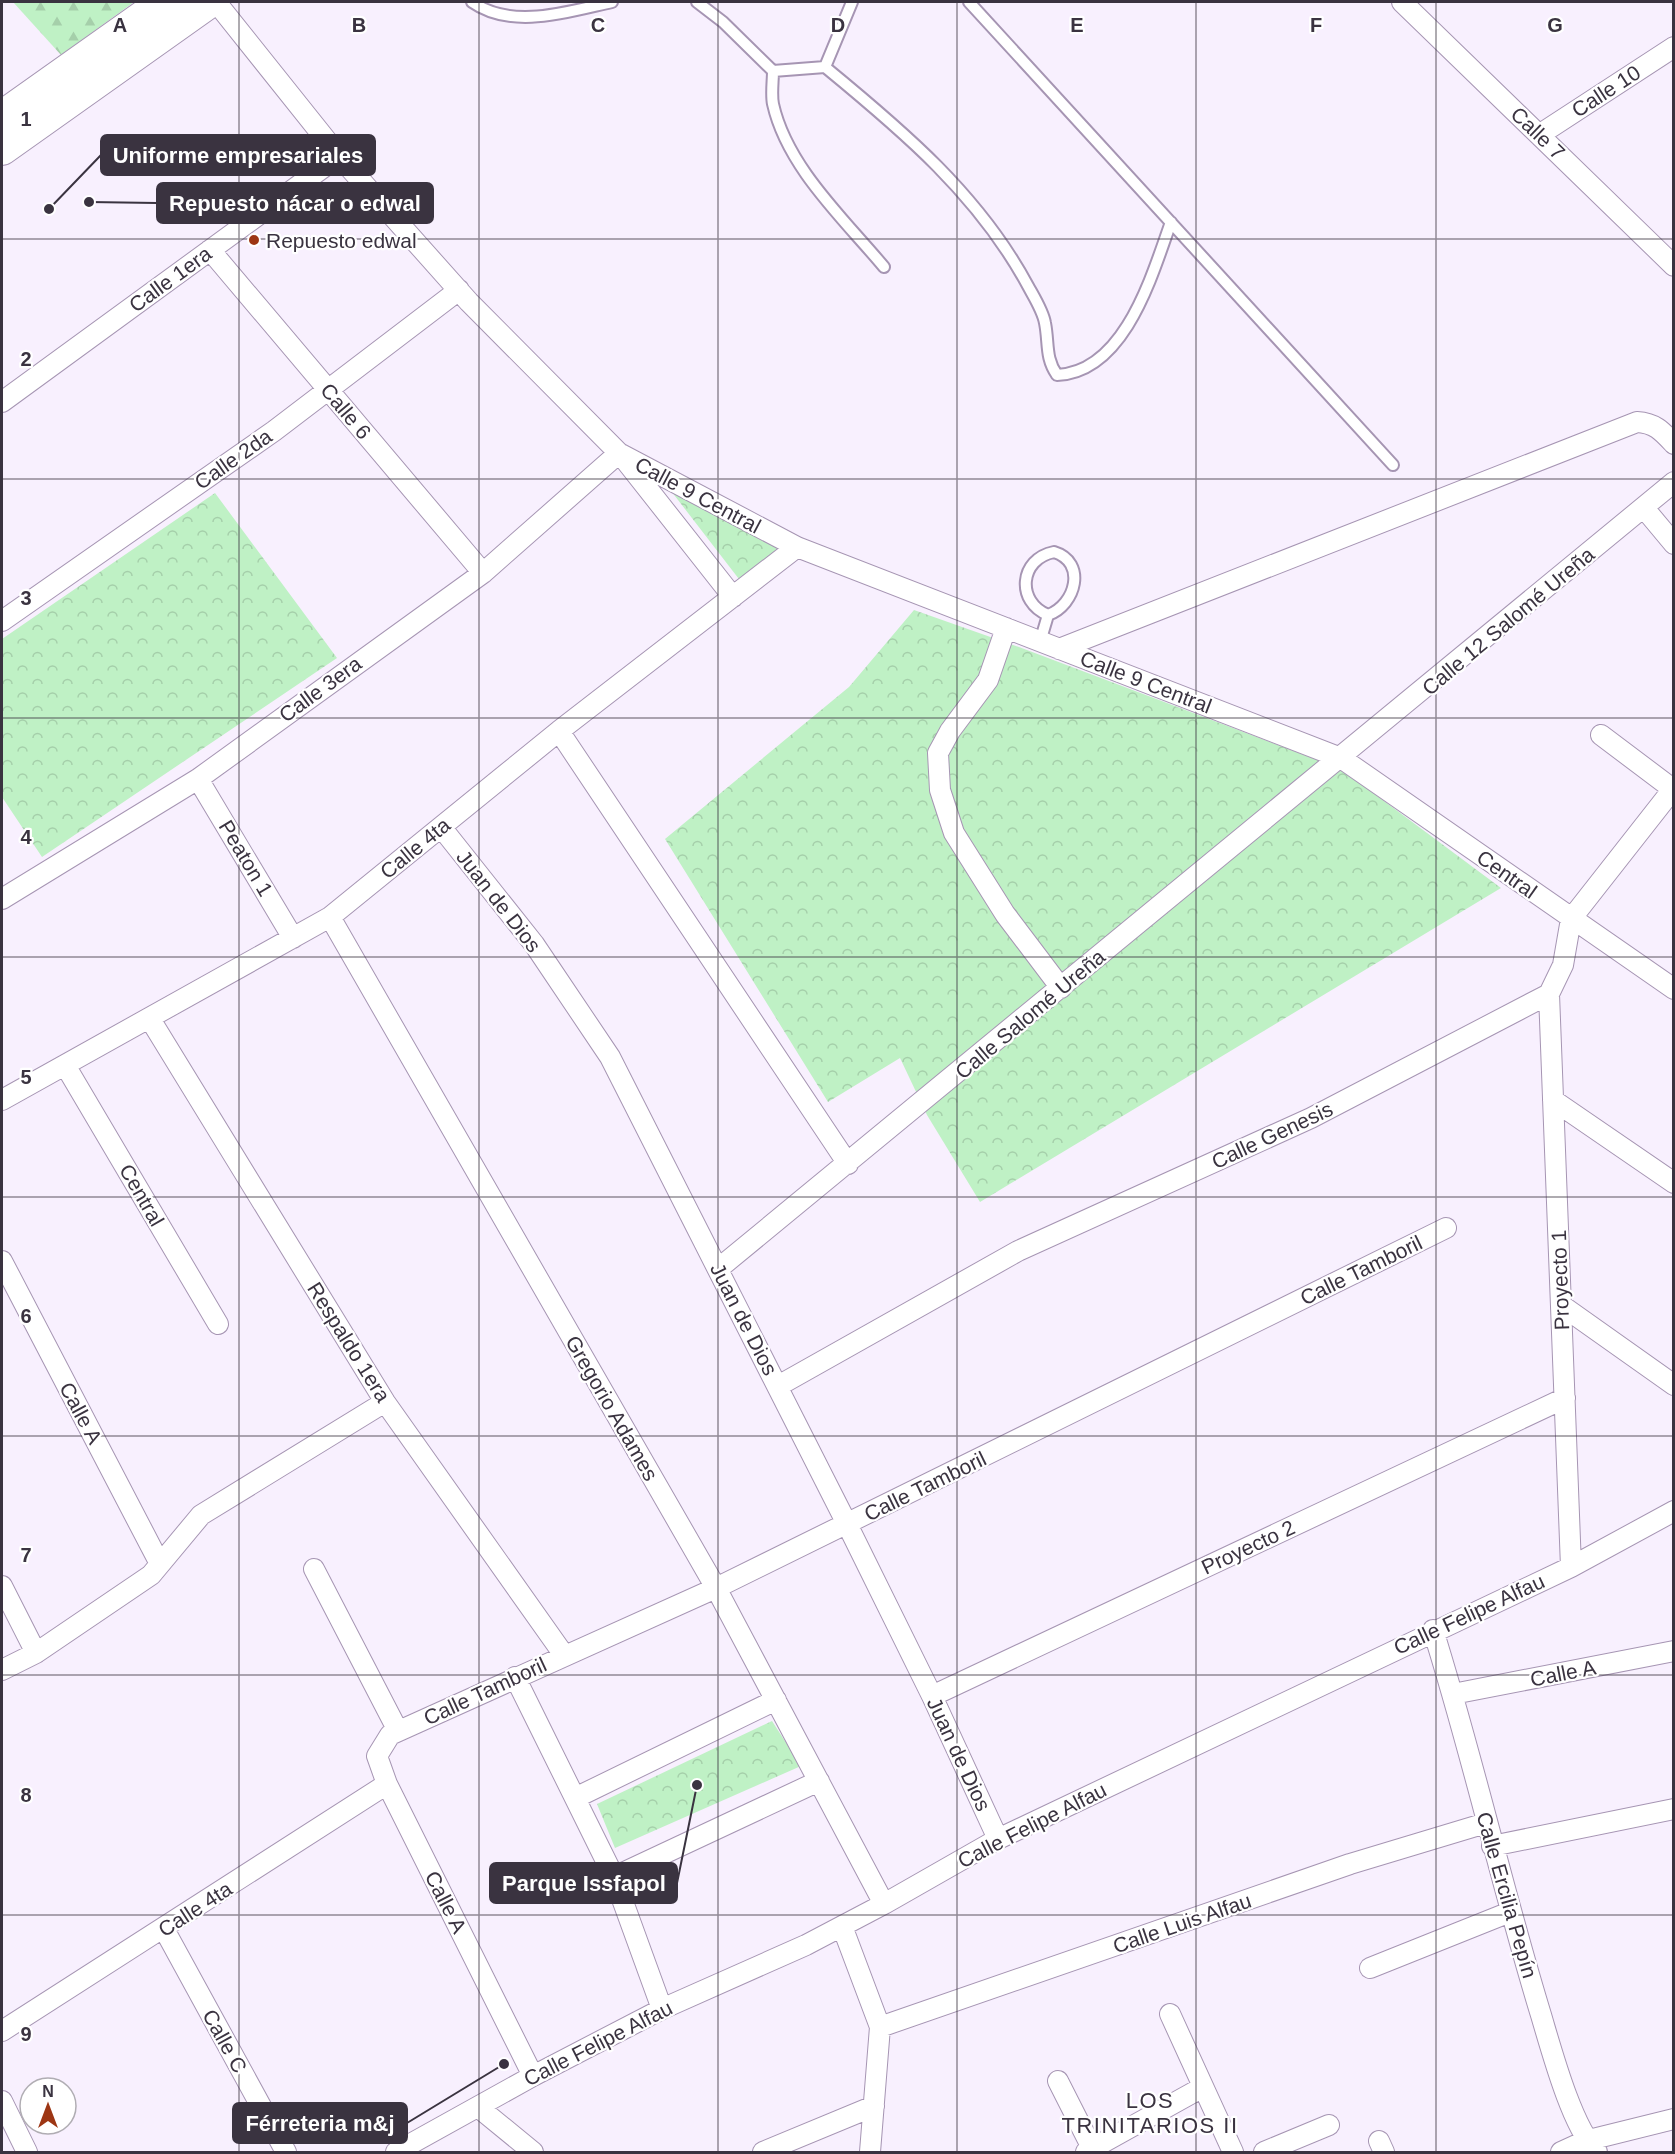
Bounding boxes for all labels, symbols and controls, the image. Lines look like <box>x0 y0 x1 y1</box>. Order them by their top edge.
text: A <box>113 14 127 36</box>
text: B <box>352 14 366 36</box>
text: C <box>591 14 605 36</box>
text: D <box>831 14 845 36</box>
text: E <box>1070 14 1084 36</box>
text: F <box>1310 14 1322 36</box>
text: G <box>1547 14 1563 36</box>
street label: Calle 10 <box>1567 60 1645 122</box>
street label: Calle 7 <box>1506 102 1570 164</box>
text: 1 <box>20 108 32 130</box>
callout: Uniforme empresariales <box>101 135 375 175</box>
text: Uniforme empresariales <box>113 143 363 168</box>
callout: Repuesto nácar o edwal <box>157 183 433 223</box>
text: Repuesto nácar o edwal <box>169 191 421 216</box>
place label: Repuesto edwal <box>266 229 417 252</box>
marker: Repuesto edwal <box>247 233 261 247</box>
street label: Calle 1era <box>125 241 216 316</box>
text: 2 <box>20 348 32 370</box>
street label: Calle 6 <box>316 379 376 443</box>
street label: Calle 2da <box>190 424 276 494</box>
street label: Calle 9 Central <box>631 452 765 538</box>
street label: Calle 12 Salomé Ureña <box>1417 542 1599 700</box>
text: 3 <box>20 587 32 609</box>
street label: Calle 9 Central <box>1077 646 1215 718</box>
street label: Calle 3era <box>275 651 366 726</box>
street label: Calle 4ta <box>376 813 455 883</box>
street label: Peaton 1 <box>214 816 278 900</box>
text: 4 <box>20 826 32 848</box>
street label: Central <box>1473 845 1541 903</box>
street label: Juan de Dios <box>452 846 546 956</box>
street label: Calle Salomé Ureña <box>951 945 1110 1083</box>
text: 5 <box>20 1066 32 1088</box>
street label: Calle Genesis <box>1208 1097 1336 1173</box>
street label: Central <box>115 1160 169 1230</box>
street label: Proyecto 1 <box>1547 1229 1573 1331</box>
street label: Calle Tamboril <box>1296 1231 1426 1309</box>
street label: Juan de Dios <box>706 1259 782 1379</box>
street label: Respaldo 1era <box>303 1278 395 1406</box>
text: 6 <box>20 1305 32 1327</box>
street label: Gregorio Adames <box>561 1331 663 1485</box>
street label: Calle A <box>55 1378 107 1448</box>
street label: Calle Tamboril <box>860 1447 990 1525</box>
street label: Proyecto 2 <box>1198 1515 1298 1579</box>
text: 7 <box>20 1544 32 1566</box>
street label: Calle Felipe Alfau <box>1390 1569 1548 1659</box>
street label: Calle Tamboril <box>420 1653 550 1729</box>
street label: Calle A <box>1528 1655 1598 1691</box>
street label: Juan de Dios <box>923 1694 995 1814</box>
street label: Calle Felipe Alfau <box>954 1778 1110 1872</box>
text: 8 <box>20 1784 32 1806</box>
street label: Calle Ercilia Pepín <box>1472 1809 1542 1981</box>
callout: Parque Issfapol <box>490 1863 677 1903</box>
street label: Calle A <box>421 1867 471 1937</box>
text: Parque Issfapol <box>502 1871 666 1896</box>
street label: Calle 4ta <box>154 1877 236 1941</box>
street label: Calle Luis Alfau <box>1110 1889 1254 1957</box>
street label: Calle Felipe Alfau <box>520 1996 676 2090</box>
street label: Calle C <box>198 2005 252 2077</box>
text: 9 <box>20 2023 32 2045</box>
north arrow <box>18 2076 78 2136</box>
text: N <box>42 2083 54 2100</box>
district label: LOS TRINITARIOS II <box>1061 2088 1239 2138</box>
callout: Férreteria m&j <box>233 2103 407 2143</box>
text: Férreteria m&j <box>245 2111 395 2136</box>

